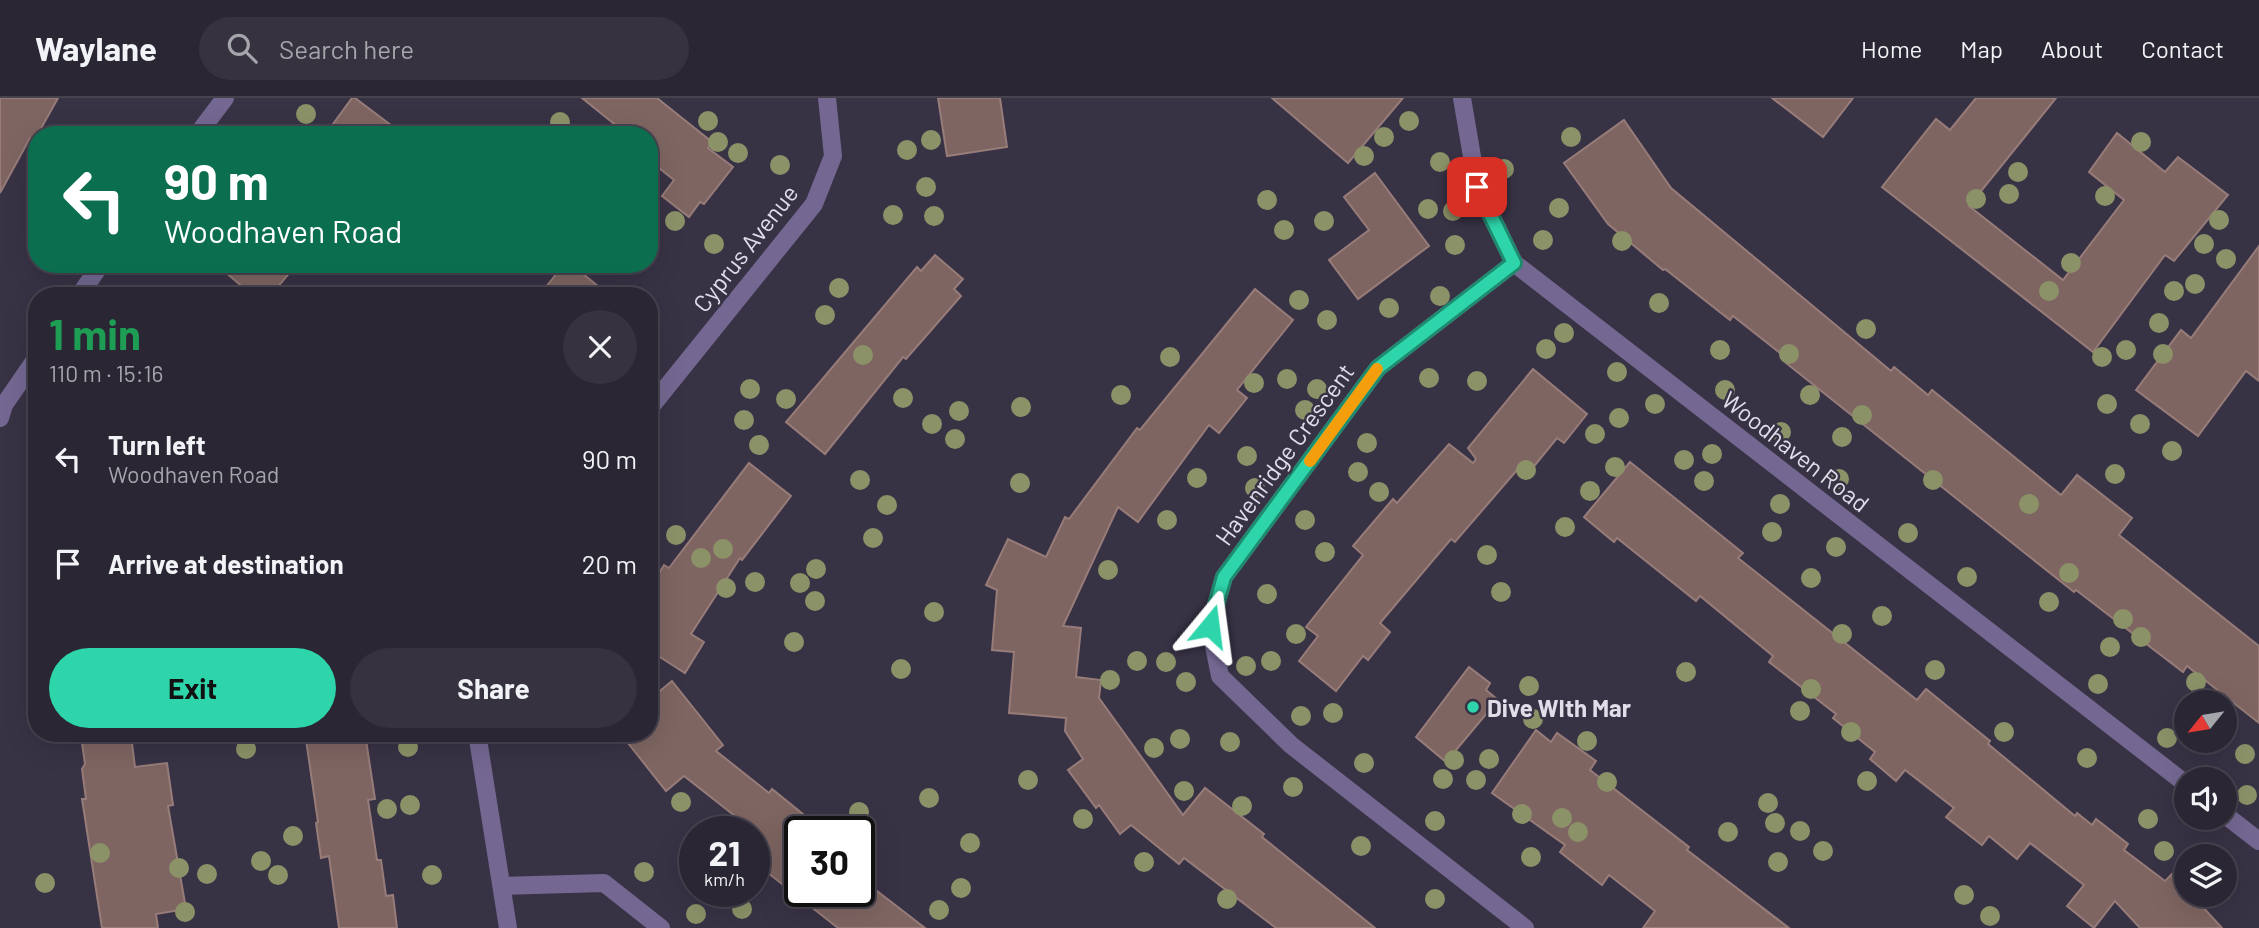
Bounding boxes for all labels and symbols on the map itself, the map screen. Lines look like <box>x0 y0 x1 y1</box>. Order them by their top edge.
pin <box>1447 157 1507 217</box>
street label: Cyprus Avenue <box>686 179 804 317</box>
street label: Havenridge Crescent <box>1208 358 1360 550</box>
street label: Woodhaven Road <box>1717 385 1875 517</box>
position arrow <box>1173 589 1247 663</box>
north arrow <box>2174 690 2236 752</box>
place label: Dive WIth Mar <box>1487 693 1631 722</box>
marker: Dive WIth Mar <box>1465 699 1481 715</box>
speed limit sign: 30 <box>784 816 875 907</box>

